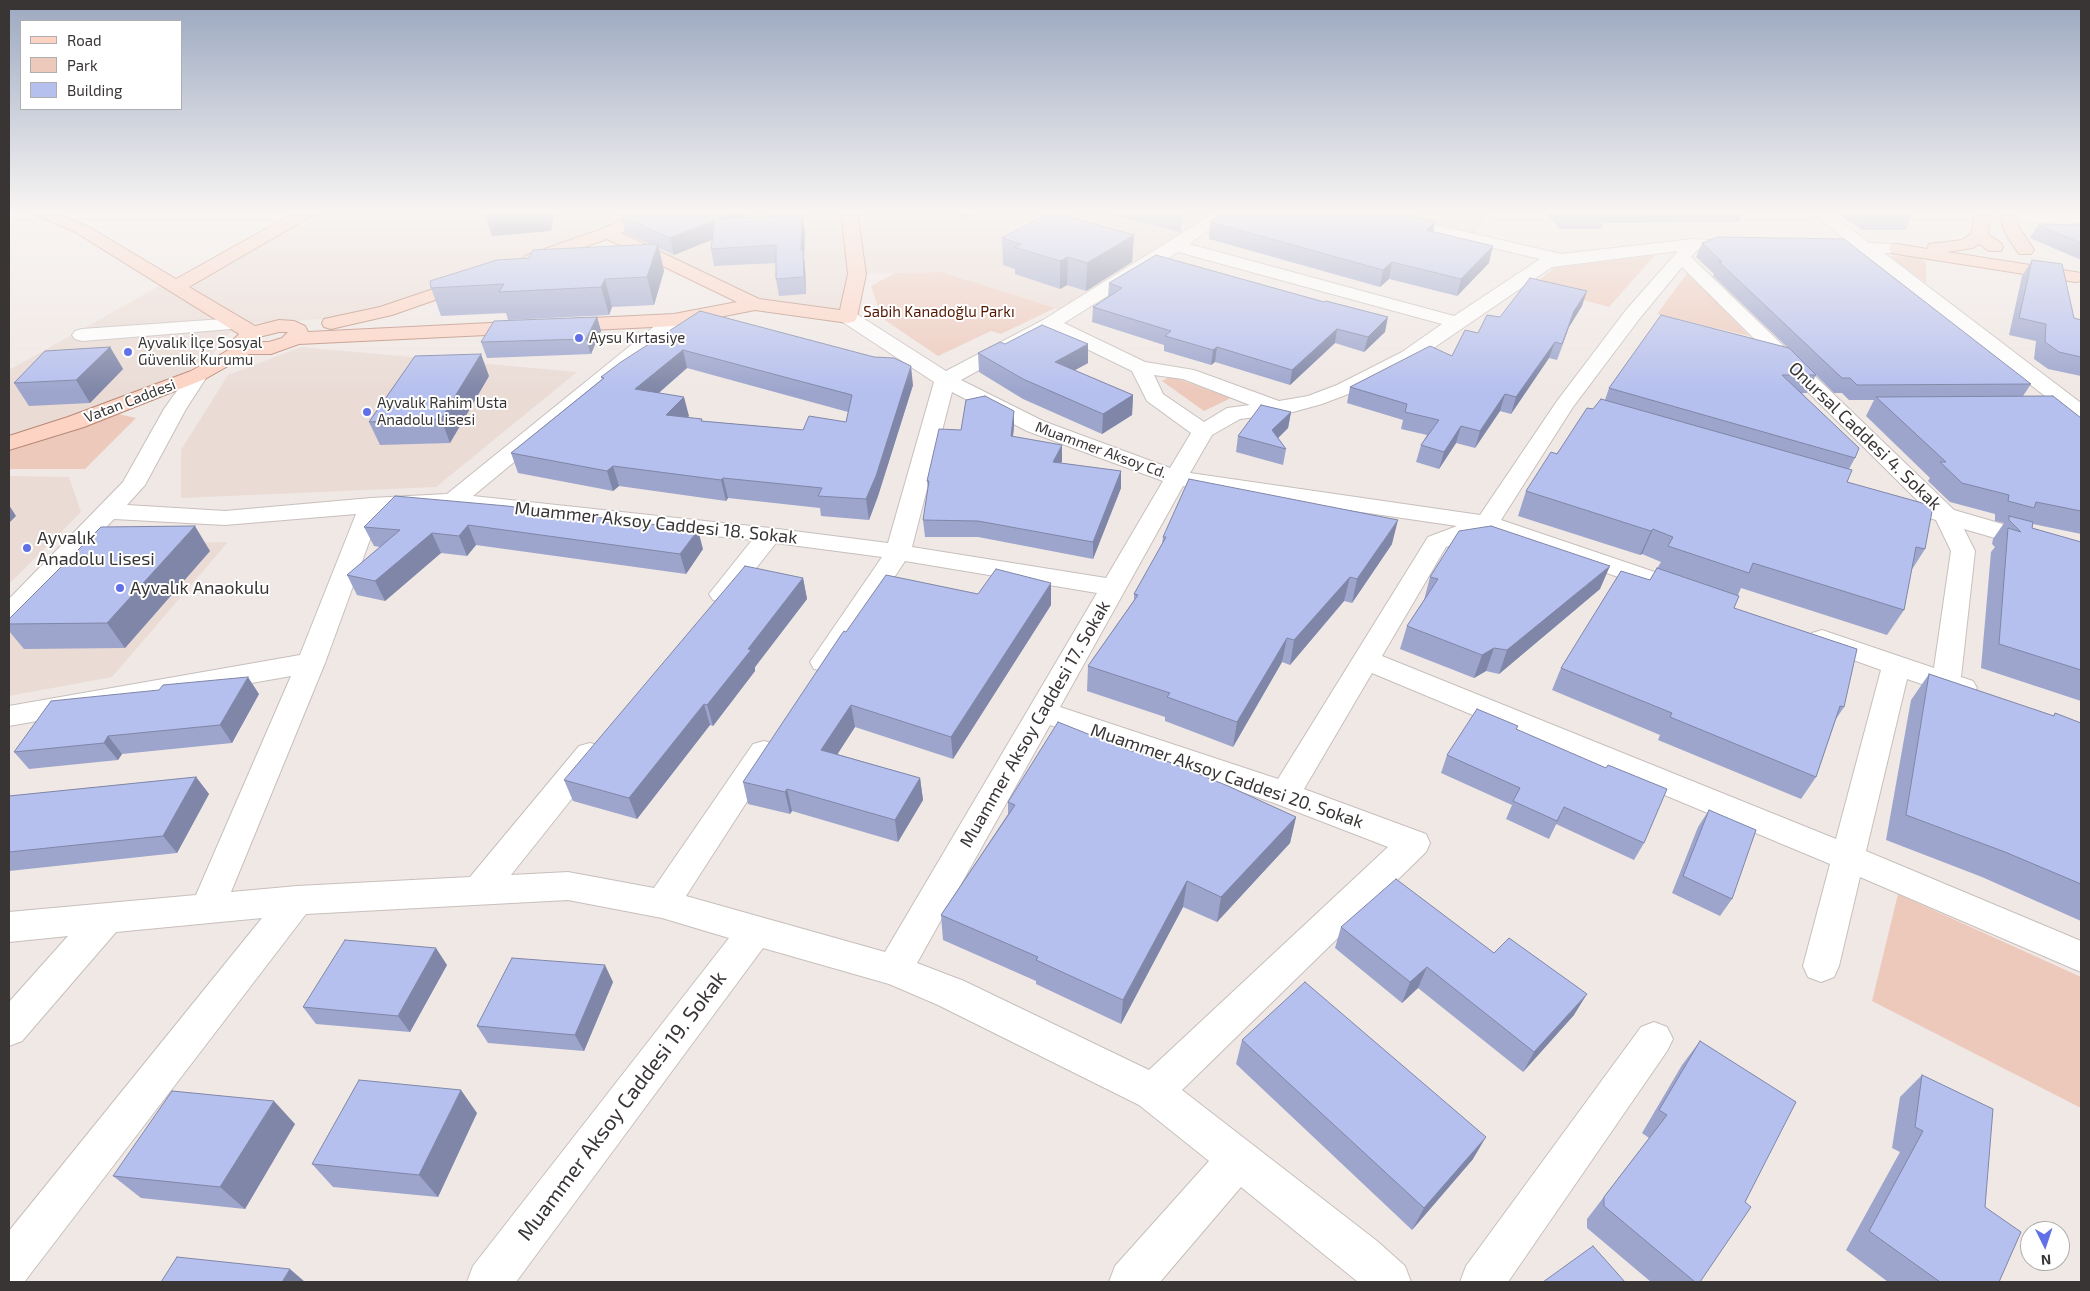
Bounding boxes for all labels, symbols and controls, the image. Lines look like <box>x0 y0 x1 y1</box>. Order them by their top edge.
legend <box>20 20 182 110</box>
text: Road <box>67 31 102 49</box>
text: Park <box>67 56 98 74</box>
text: Building <box>67 81 122 99</box>
park label: Sabih Kanadoğlu Parkı <box>863 303 1015 321</box>
place label: Aysu Kırtasiye <box>589 329 685 347</box>
marker: Aysu Kırtasiye <box>573 332 585 344</box>
place label: Ayvalık İlçe Sosyal Güvenlik Kurumu <box>138 334 262 369</box>
marker: Ayvalık İlçe Sosyal Güvenlik Kurumu <box>122 346 134 358</box>
street label: Onursal Caddesi 4. Sokak <box>1784 357 1946 515</box>
street label: Vatan Caddesi <box>82 375 178 427</box>
place label: Ayvalık Rahim Usta Anadolu Lisesi <box>377 394 507 429</box>
marker: Ayvalık Rahim Usta Anadolu Lisesi <box>361 406 373 418</box>
street label: Muammer Aksoy Cd. <box>1033 418 1169 482</box>
street label: Muammer Aksoy Caddesi 18. Sokak <box>513 497 799 549</box>
place label: Ayvalık Anadolu Lisesi <box>37 527 155 570</box>
marker: Ayvalık Anadolu Lisesi <box>21 542 33 554</box>
place label: Ayvalık Anaokulu <box>130 577 269 599</box>
marker: Ayvalık Anaokulu <box>114 582 126 594</box>
street label: Muammer Aksoy Caddesi 17. Sokak <box>955 597 1115 851</box>
street label: Muammer Aksoy Caddesi 20. Sokak <box>1088 719 1366 833</box>
street label: Muammer Aksoy Caddesi 19. Sokak <box>512 966 732 1246</box>
north arrow <box>2020 1221 2070 1271</box>
text: N <box>2040 1252 2052 1269</box>

